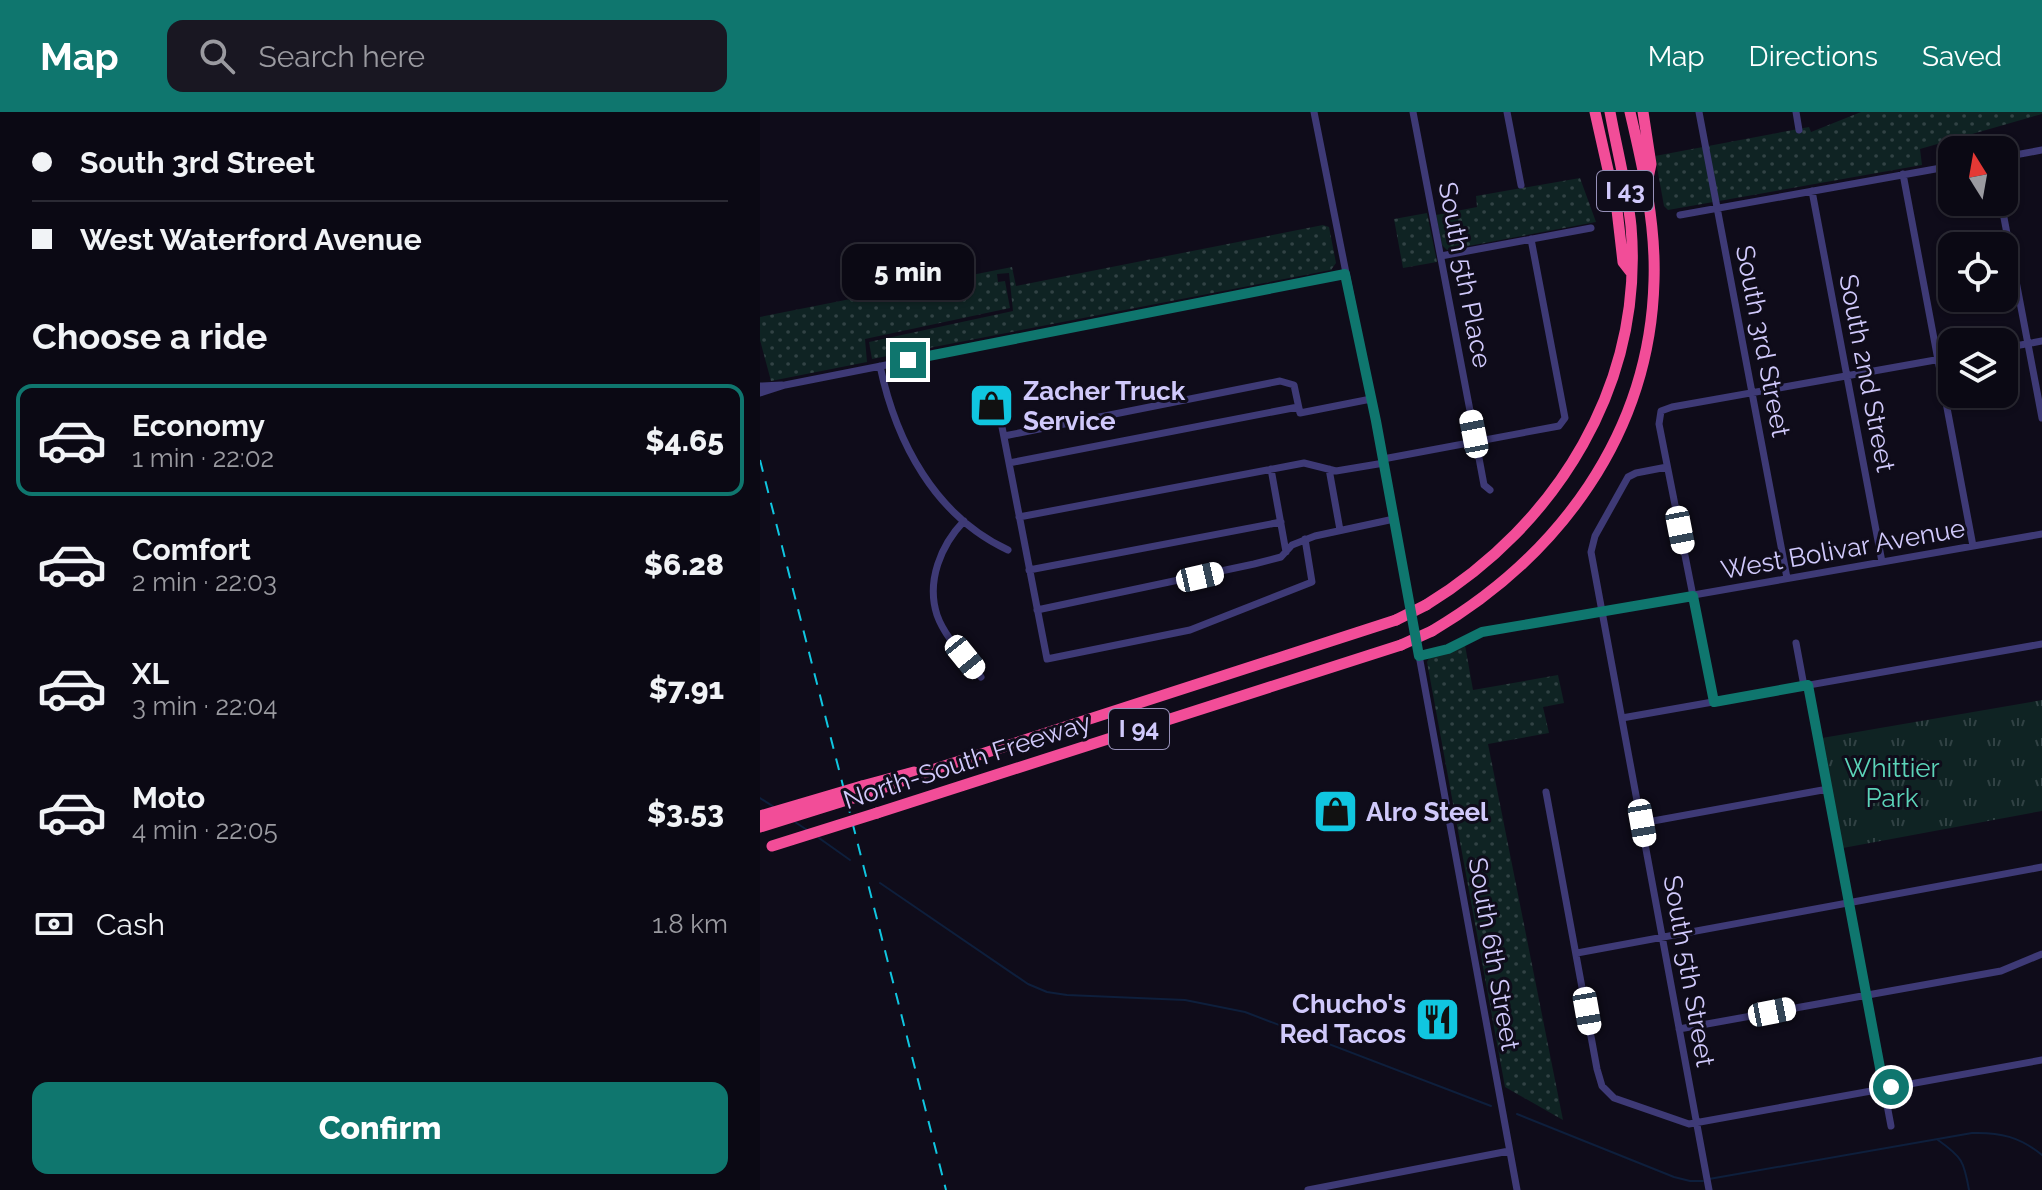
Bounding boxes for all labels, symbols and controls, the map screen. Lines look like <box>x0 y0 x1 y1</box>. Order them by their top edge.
search box <box>167 20 727 92</box>
text: Map <box>40 34 119 79</box>
icon: search <box>195 34 239 78</box>
text: Search here <box>259 39 425 74</box>
text: Map <box>1648 40 1705 73</box>
text: Directions <box>1749 40 1878 73</box>
text: Saved <box>1922 40 2002 73</box>
north arrow <box>1938 136 2018 216</box>
map controls <box>1938 136 2018 408</box>
text: South 3rd Street <box>80 145 315 180</box>
road number: I 43 <box>1597 171 1653 211</box>
street label: South 5th Place <box>1432 180 1498 370</box>
text: West Waterford Avenue <box>80 222 422 257</box>
button: locate <box>1938 232 2018 312</box>
street label: South 3rd Street <box>1730 243 1796 440</box>
callout: 5 min <box>842 244 974 300</box>
text: 5 min <box>874 257 942 287</box>
street label: South 2nd Street <box>1833 272 1901 475</box>
text: Choose a ride <box>32 315 267 357</box>
button: layers <box>1938 328 2018 408</box>
route end <box>890 342 926 378</box>
place label: Zacher Truck Service <box>1023 376 1186 436</box>
shop icon: Zacher Truck Service <box>968 382 1016 430</box>
icon: car <box>36 404 108 476</box>
text: Economy <box>132 408 265 443</box>
car <box>1458 408 1490 460</box>
text: $4.65 <box>645 423 724 458</box>
text: 1 min · 22:02 <box>132 443 274 473</box>
car <box>1664 504 1696 556</box>
street label: West Bolivar Avenue <box>1719 513 1967 585</box>
icon: car <box>36 528 108 600</box>
text: Comfort <box>132 532 251 567</box>
text: $6.28 <box>644 547 724 582</box>
car <box>1174 560 1226 594</box>
text: 2 min · 22:03 <box>132 567 277 597</box>
car <box>941 631 989 683</box>
icon: car <box>36 652 108 724</box>
text: XL <box>132 656 169 691</box>
text: $7.91 <box>649 671 724 706</box>
text: 3 min · 22:04 <box>132 691 278 721</box>
street label: North-South Freeway <box>840 707 1094 815</box>
road number: I 94 <box>1109 709 1169 749</box>
park label: Whittier Park <box>1844 753 1940 813</box>
icon: car <box>36 776 108 848</box>
text: Moto <box>132 780 205 815</box>
shop icon: Alro Steel <box>1311 788 1359 836</box>
text: $3.53 <box>647 795 724 830</box>
place label: Alro Steel <box>1366 797 1489 827</box>
car <box>1626 797 1658 849</box>
text: 4 min · 22:05 <box>132 815 278 845</box>
street label: South 6th Street <box>1462 855 1526 1053</box>
street label: South 5th Street <box>1657 873 1721 1069</box>
icon: cash <box>32 902 76 946</box>
text: Cash <box>96 907 165 942</box>
text: 1.8 km <box>652 909 728 939</box>
car <box>1571 985 1603 1037</box>
place label: Chucho's Red Tacos <box>1279 989 1406 1049</box>
restaurant icon: Chucho's Red Tacos <box>1413 995 1461 1043</box>
car <box>1746 996 1798 1028</box>
route start <box>1873 1069 1909 1105</box>
button: Confirm <box>32 1082 728 1174</box>

